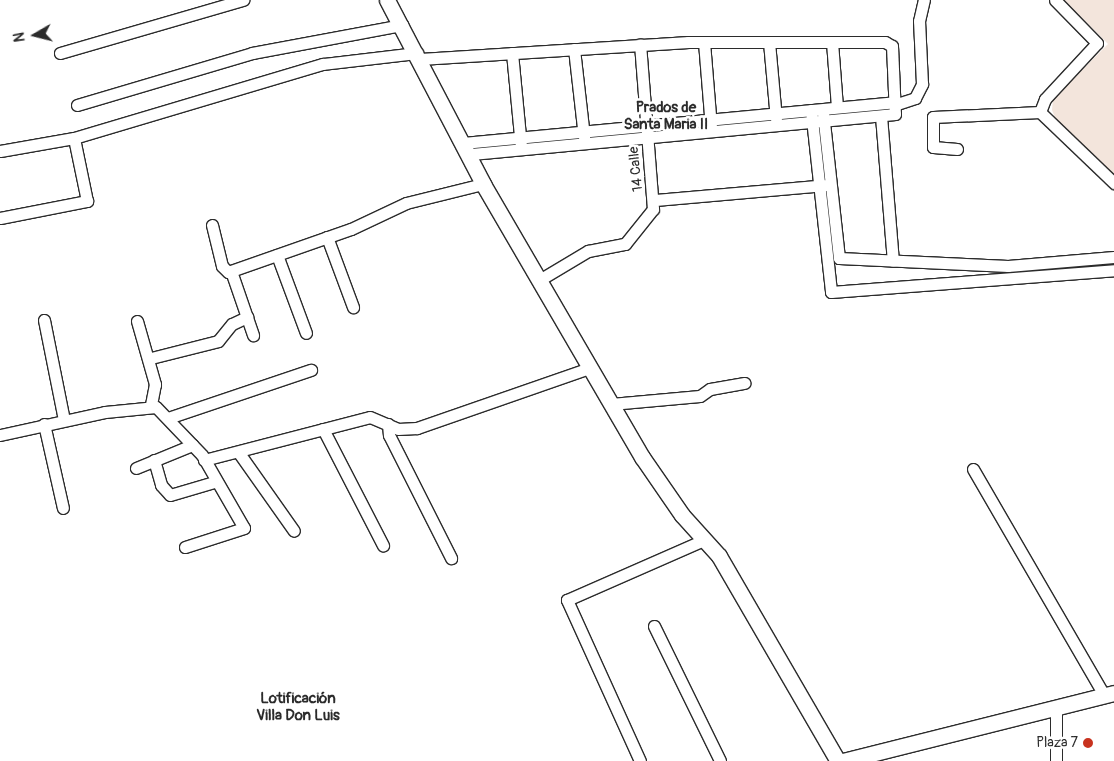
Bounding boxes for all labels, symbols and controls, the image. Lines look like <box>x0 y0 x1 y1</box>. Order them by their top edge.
north arrow <box>10 10 60 60</box>
text: N <box>11 31 29 43</box>
district label: Prados de Santa Maria II <box>624 98 708 133</box>
street label: 14 Calle <box>625 146 647 192</box>
district label: Lotificación Villa Don Luis <box>256 689 340 724</box>
place label: Plaza 7 <box>1036 735 1078 751</box>
marker: Plaza 7 <box>1082 737 1094 749</box>

